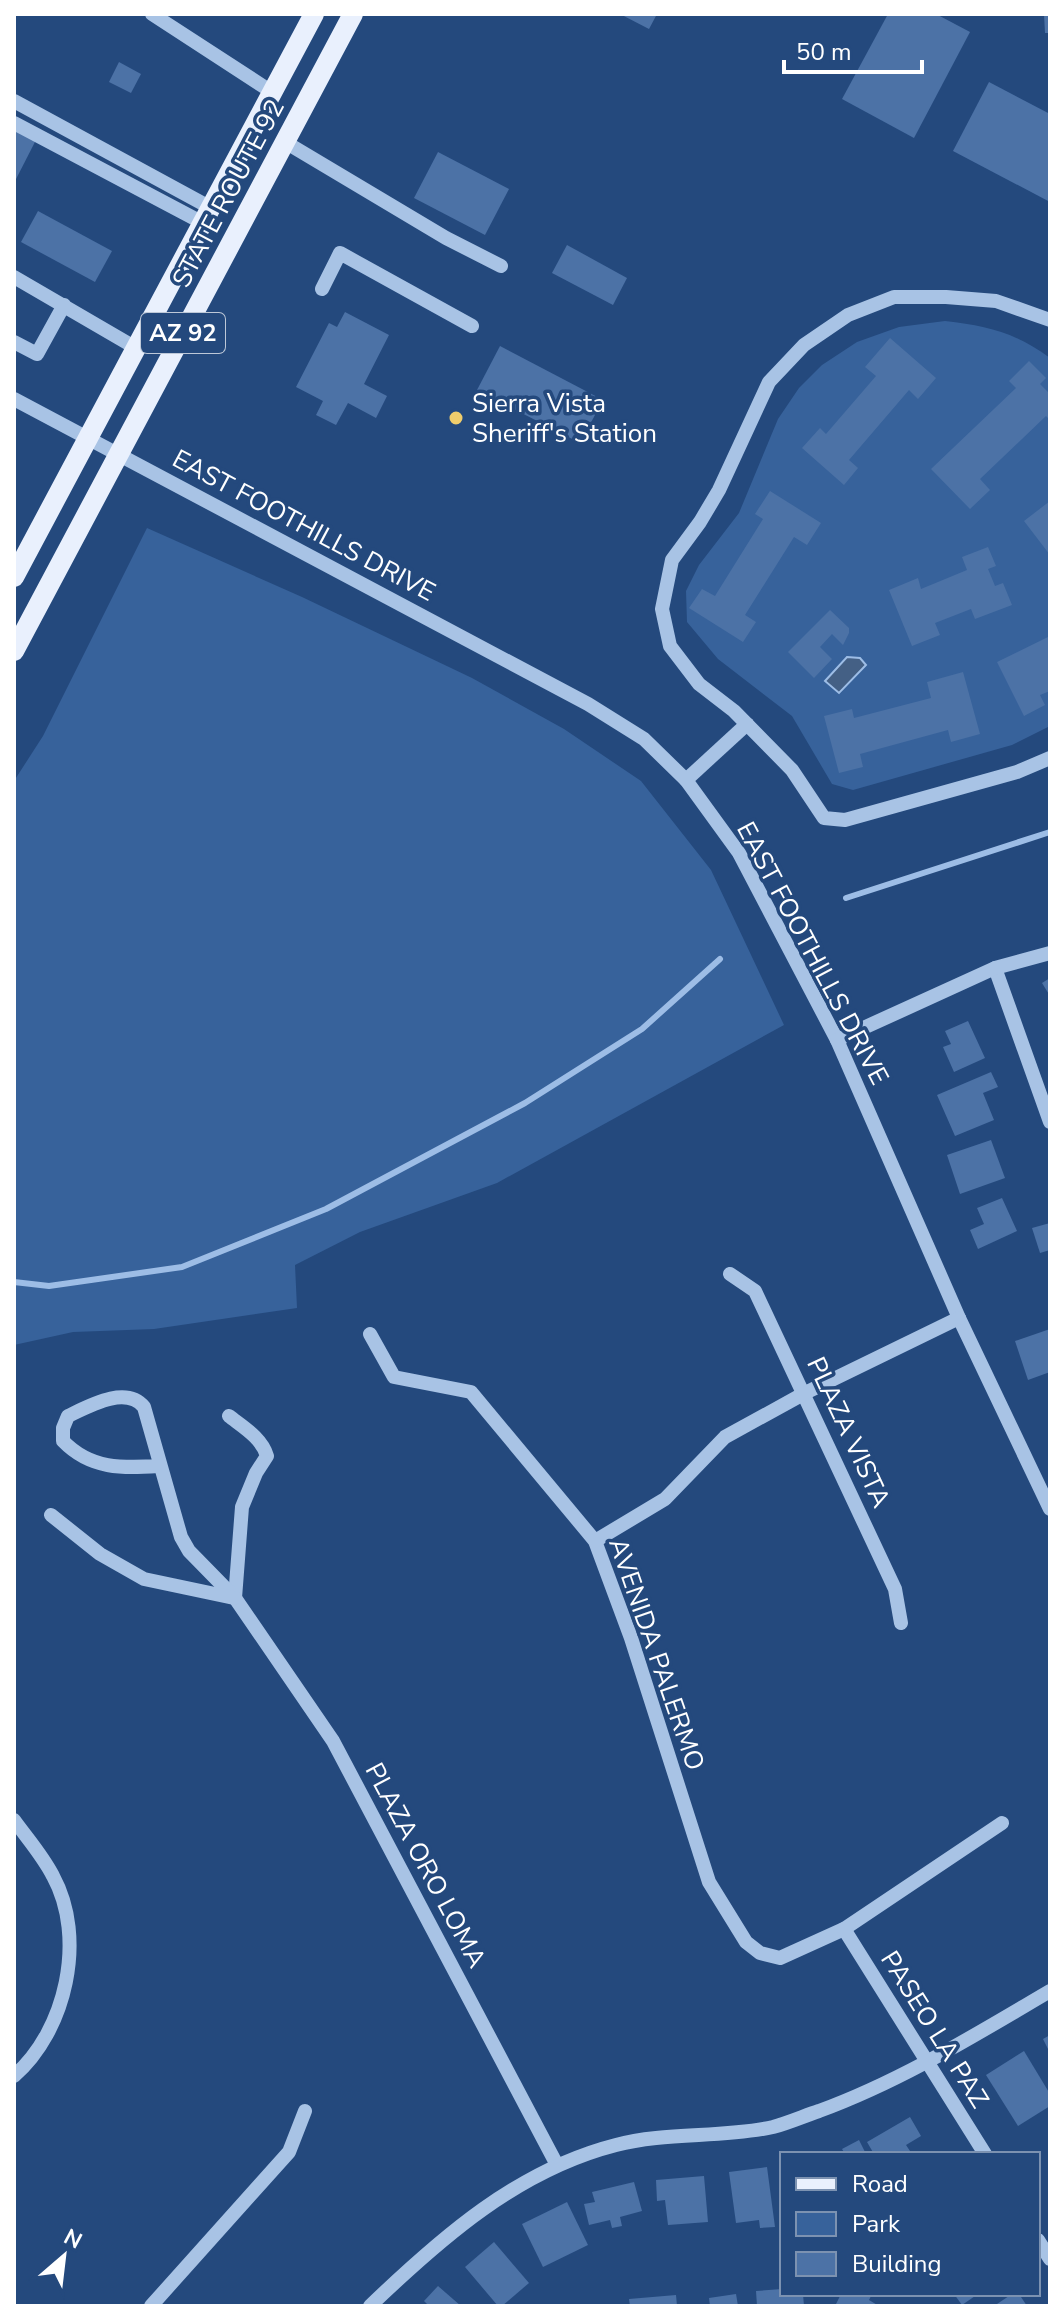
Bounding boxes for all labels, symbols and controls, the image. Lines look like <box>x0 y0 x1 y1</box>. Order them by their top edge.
scale bar <box>784 24 922 74</box>
text: 50 m <box>796 36 852 68</box>
street label: STATE ROUTE 92 <box>164 93 293 294</box>
road number: AZ 92 <box>141 313 225 353</box>
place label: Sierra Vista Sheriff's Station <box>472 386 657 451</box>
marker: Sierra Vista Sheriff's Station <box>447 409 465 427</box>
street label: EAST FOOTHILLS DRIVE <box>166 441 441 610</box>
street label: EAST FOOTHILLS DRIVE <box>728 816 897 1091</box>
street label: PLAZA VISTA <box>798 1351 899 1513</box>
street label: AVENIDA PALERMO <box>600 1533 713 1775</box>
street label: PLAZA ORO LOMA <box>357 1757 494 1974</box>
street label: PASEO LA PAZ <box>872 1944 997 2114</box>
legend <box>780 2152 1040 2296</box>
text: Road <box>852 2168 908 2200</box>
text: Park <box>852 2208 901 2240</box>
north arrow <box>24 2216 104 2296</box>
text: N <box>59 2222 87 2256</box>
text: Building <box>852 2248 942 2280</box>

